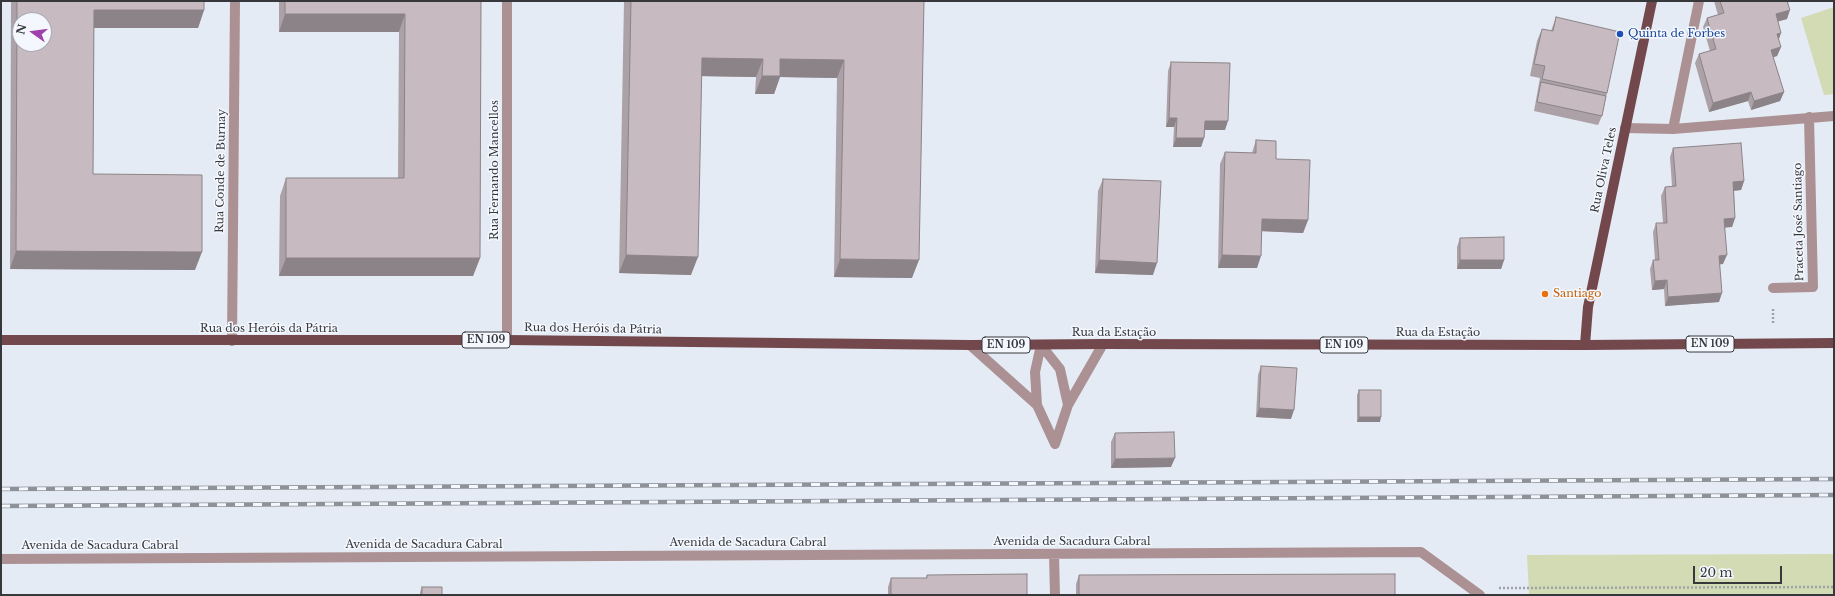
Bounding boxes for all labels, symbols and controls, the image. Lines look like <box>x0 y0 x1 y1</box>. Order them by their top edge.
north arrow <box>12 12 52 52</box>
text: N <box>13 23 29 36</box>
place label: Quinta de Forbes <box>1628 27 1725 41</box>
marker: Quinta de Forbes <box>1615 29 1625 39</box>
street label: Rua Fernando Mancellos <box>488 100 502 240</box>
street label: Rua Conde de Burnay <box>213 109 229 233</box>
street label: Rua Oliva Teles <box>1588 126 1620 214</box>
street label: Praceta José Santiago <box>1791 163 1807 281</box>
place label: Santiago <box>1553 287 1601 301</box>
marker: Santiago <box>1540 289 1550 299</box>
street label: Rua dos Heróis da Pátria <box>524 321 662 337</box>
street label: Rua dos Heróis da Pátria <box>200 322 338 336</box>
street label: Rua da Estação <box>1072 326 1156 340</box>
street label: Rua da Estação <box>1396 326 1480 340</box>
road number: EN 109 <box>462 332 510 348</box>
road number: EN 109 <box>1686 336 1734 352</box>
road number: EN 109 <box>982 337 1030 353</box>
road number: EN 109 <box>1320 337 1368 353</box>
street label: Avenida de Sacadura Cabral <box>993 535 1151 549</box>
street label: Avenida de Sacadura Cabral <box>669 536 827 550</box>
street label: Avenida de Sacadura Cabral <box>345 538 503 552</box>
street label: Avenida de Sacadura Cabral <box>21 539 179 553</box>
scale bar <box>1695 558 1784 584</box>
text: 20 m <box>1700 565 1732 580</box>

